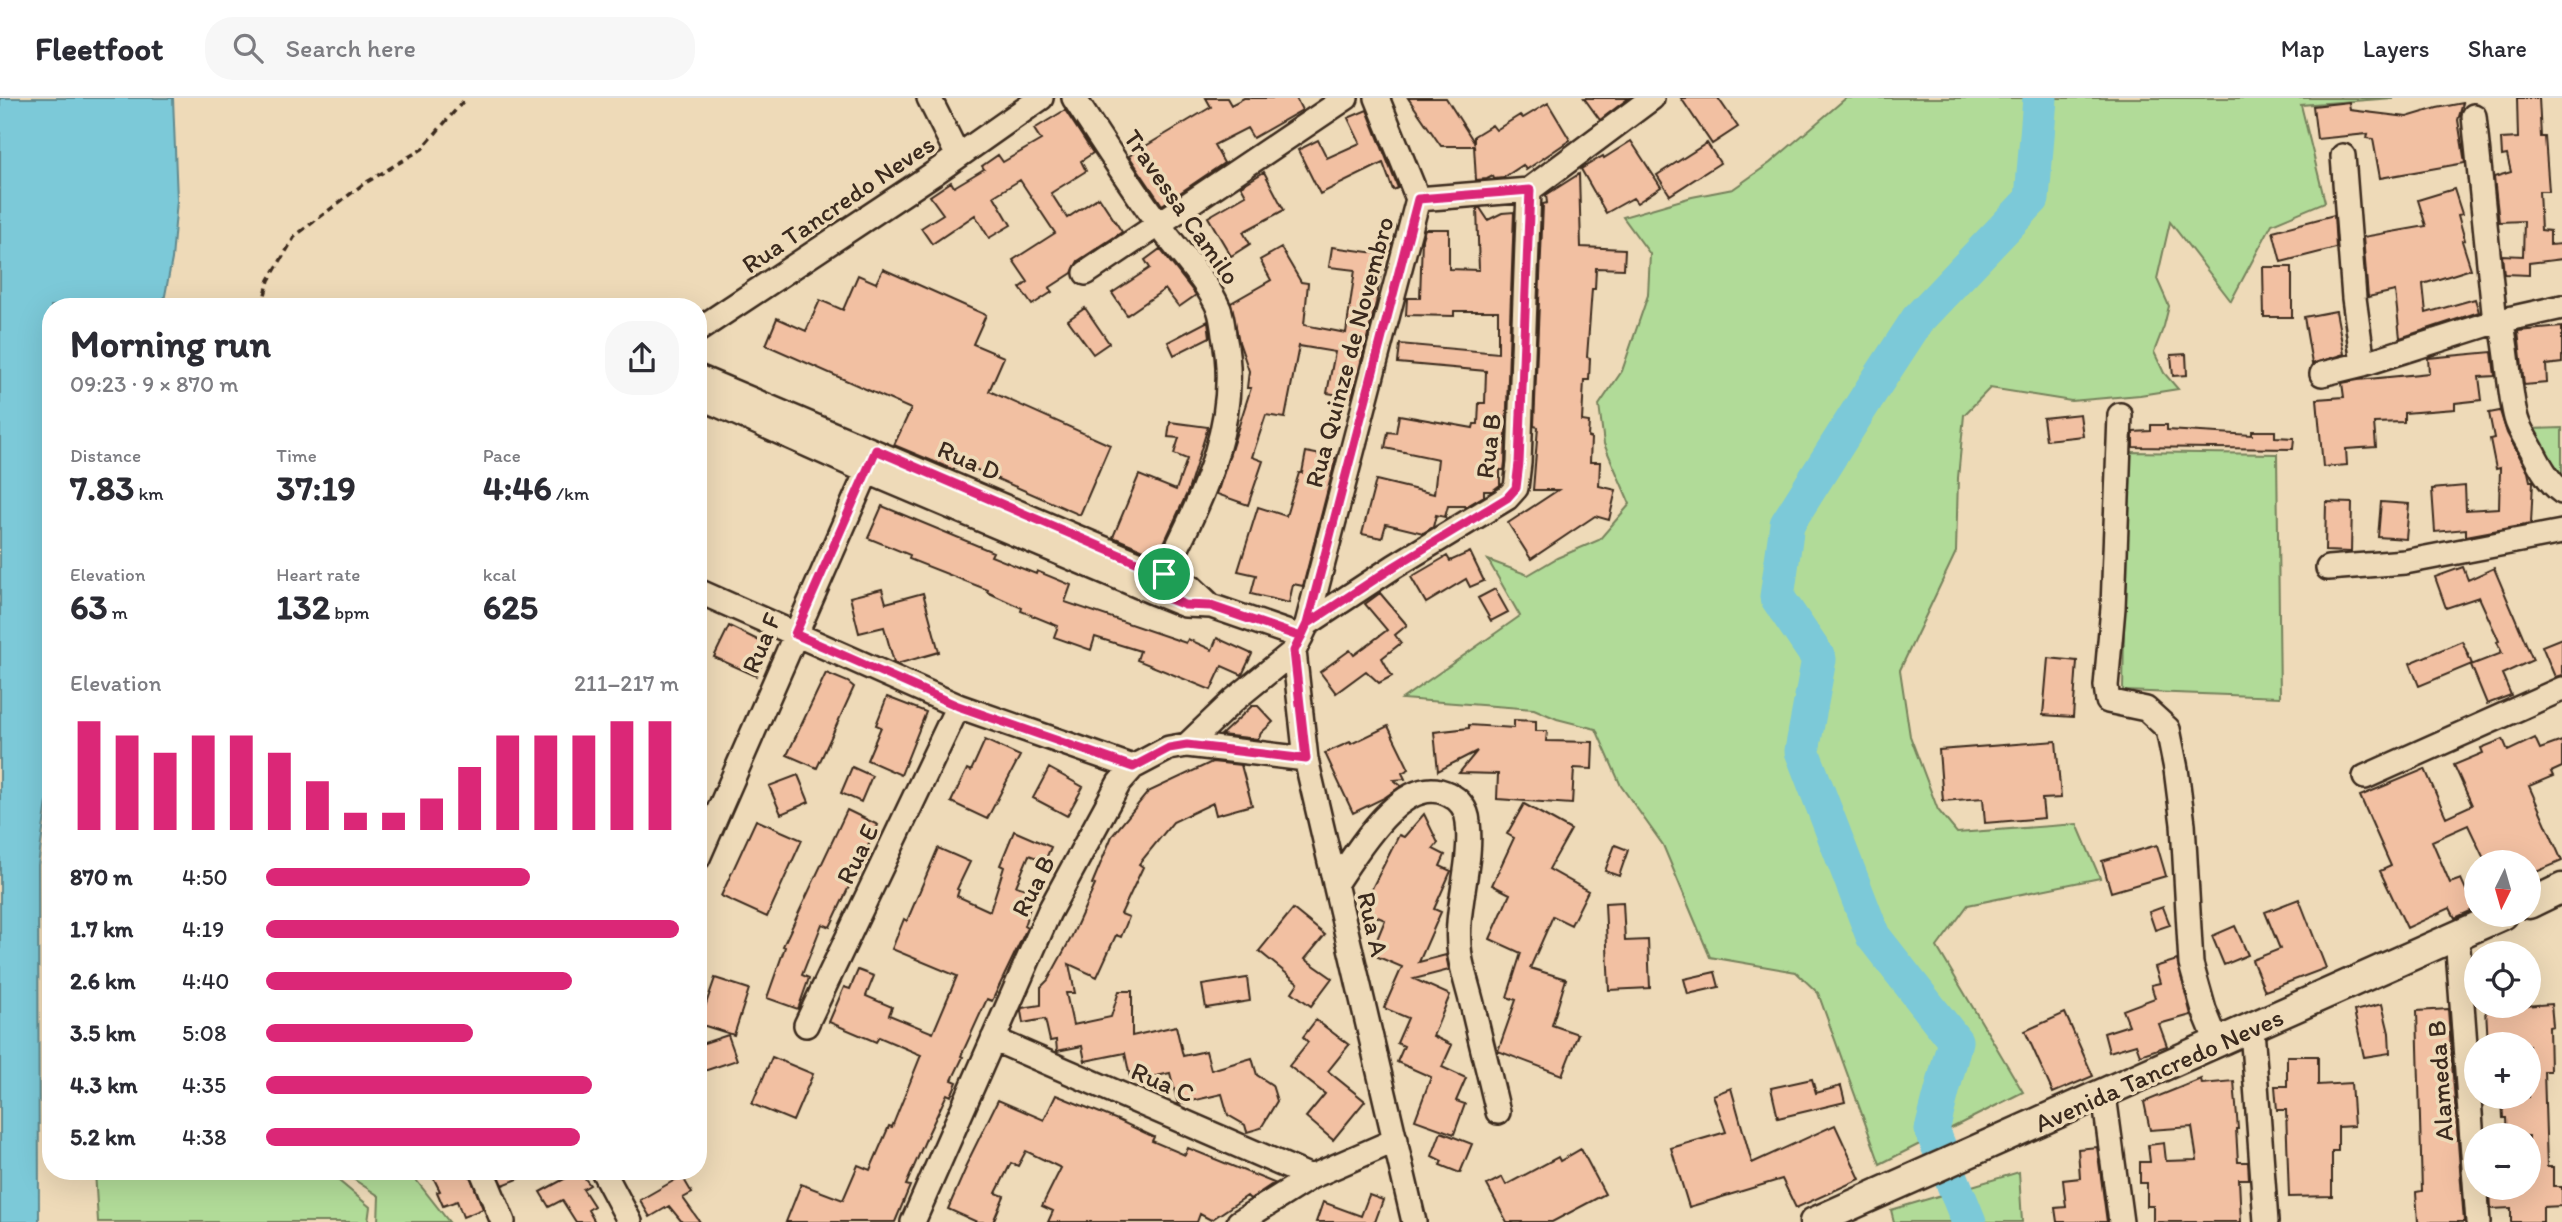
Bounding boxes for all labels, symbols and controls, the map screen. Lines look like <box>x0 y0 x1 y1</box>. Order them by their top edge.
search box <box>205 17 695 80</box>
text: Fleetfoot <box>35 29 163 68</box>
icon: search <box>229 29 267 67</box>
text: Search here <box>285 32 416 64</box>
text: Map <box>2281 34 2325 63</box>
text: Layers <box>2363 34 2430 63</box>
text: Share <box>2468 34 2527 63</box>
street label: Travessa Camilo <box>1117 123 1247 291</box>
street label: Rua Tancredo Neves <box>736 128 940 280</box>
street label: Rua Quinze de Novembro <box>1297 213 1401 491</box>
text: Morning run <box>70 321 271 367</box>
button: share <box>605 321 679 395</box>
text: 09:23 · 9 × 870 m <box>70 370 239 398</box>
street label: Rua B <box>1468 412 1508 480</box>
street label: Rua D <box>933 433 1005 487</box>
text: Distance <box>70 444 141 467</box>
text: Time <box>276 444 317 467</box>
text: Pace <box>483 444 521 467</box>
text: 7.83 <box>70 467 134 509</box>
text: 37:19 <box>276 467 356 509</box>
text: 4:46 <box>483 467 552 509</box>
text: km <box>134 482 164 505</box>
text: /km <box>552 482 589 505</box>
pin <box>1134 544 1194 604</box>
icon: arrive <box>1145 555 1183 593</box>
text: Elevation <box>70 563 146 586</box>
text: Heart rate <box>276 563 360 586</box>
text: kcal <box>483 563 516 586</box>
text: 63 <box>70 586 108 628</box>
text: 132 <box>276 586 330 628</box>
text: 625 <box>483 586 538 628</box>
text: m <box>108 601 128 624</box>
text: bpm <box>330 601 370 624</box>
street label: Rua F <box>734 608 788 678</box>
text: Elevation <box>70 669 161 697</box>
text: 211–217 m <box>574 669 679 697</box>
street label: Rua E <box>829 819 885 889</box>
street label: Rua B <box>1004 850 1062 922</box>
north arrow <box>2464 850 2541 928</box>
map controls <box>2464 850 2541 1200</box>
text: 870 m <box>70 863 133 891</box>
text: 4:50 <box>182 863 228 891</box>
street label: Rua A <box>1350 889 1396 960</box>
text: 1.7 km <box>70 915 133 943</box>
text: 4:19 <box>182 915 224 943</box>
button: locate <box>2464 941 2541 1018</box>
text: 2.6 km <box>70 967 136 995</box>
text: 4:40 <box>182 967 229 995</box>
street label: Avenida Tancredo Neves <box>2030 1001 2288 1139</box>
text: 3.5 km <box>70 1019 136 1047</box>
text: 5:08 <box>182 1019 226 1047</box>
street label: Alameda B <box>2420 1019 2460 1143</box>
button: + <box>2464 1032 2541 1109</box>
street label: Rua C <box>1127 1054 1199 1110</box>
text: 4.3 km <box>70 1071 138 1099</box>
text: 4:35 <box>182 1071 226 1099</box>
text: 5.2 km <box>70 1123 135 1151</box>
text: 4:38 <box>182 1123 227 1151</box>
button: − <box>2464 1123 2541 1200</box>

